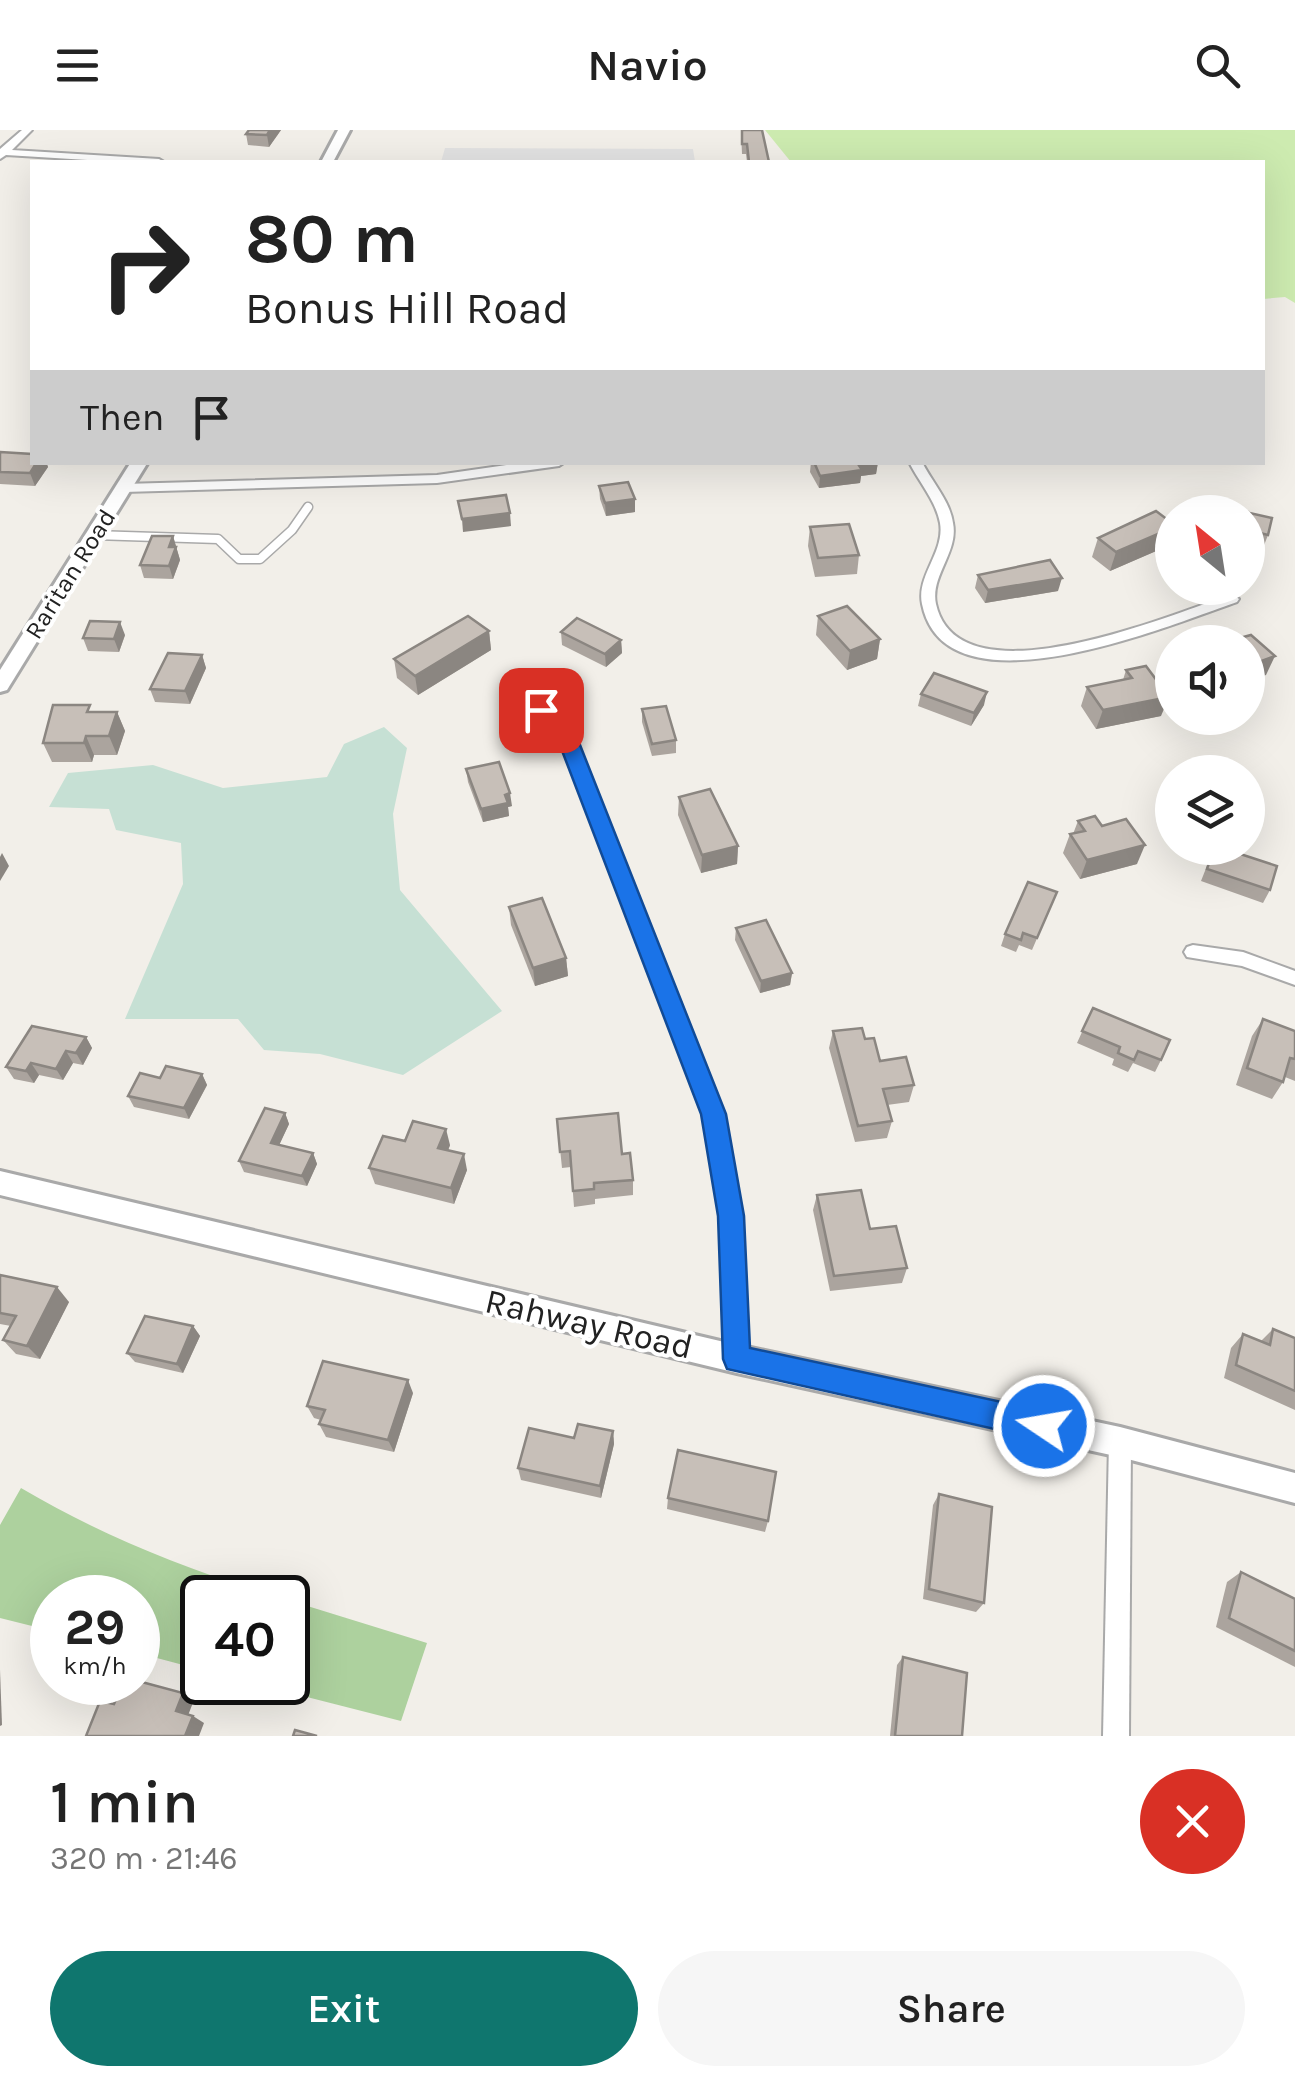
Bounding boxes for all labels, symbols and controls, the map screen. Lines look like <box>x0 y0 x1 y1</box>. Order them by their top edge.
icon: menu <box>50 38 105 93</box>
icon: search <box>1190 38 1245 93</box>
text: Navio <box>587 39 708 91</box>
text: 80 m <box>245 198 419 280</box>
icon: right <box>80 200 210 330</box>
text: Bonus Hill Road <box>245 282 569 334</box>
icon: arrive <box>184 390 239 445</box>
text: Then <box>80 395 164 440</box>
north arrow <box>1155 495 1265 605</box>
map controls <box>1155 495 1265 865</box>
street label: Raritan Road <box>19 504 121 644</box>
button: sound <box>1155 625 1265 735</box>
pin <box>499 668 584 753</box>
icon: arrive <box>514 683 569 738</box>
button: layers <box>1155 755 1265 865</box>
street label: Rahway Road <box>481 1280 697 1368</box>
position arrow <box>992 1374 1096 1478</box>
speed limit sign: 40 <box>180 1575 310 1705</box>
text: 29 <box>65 1598 125 1657</box>
text: km/h <box>63 1651 127 1680</box>
text: 1 min <box>50 1767 199 1837</box>
button: close <box>1140 1769 1245 1874</box>
text: 320 m · 21:46 <box>50 1840 238 1877</box>
button: Exit <box>50 1951 638 2066</box>
button: Share <box>658 1951 1245 2066</box>

